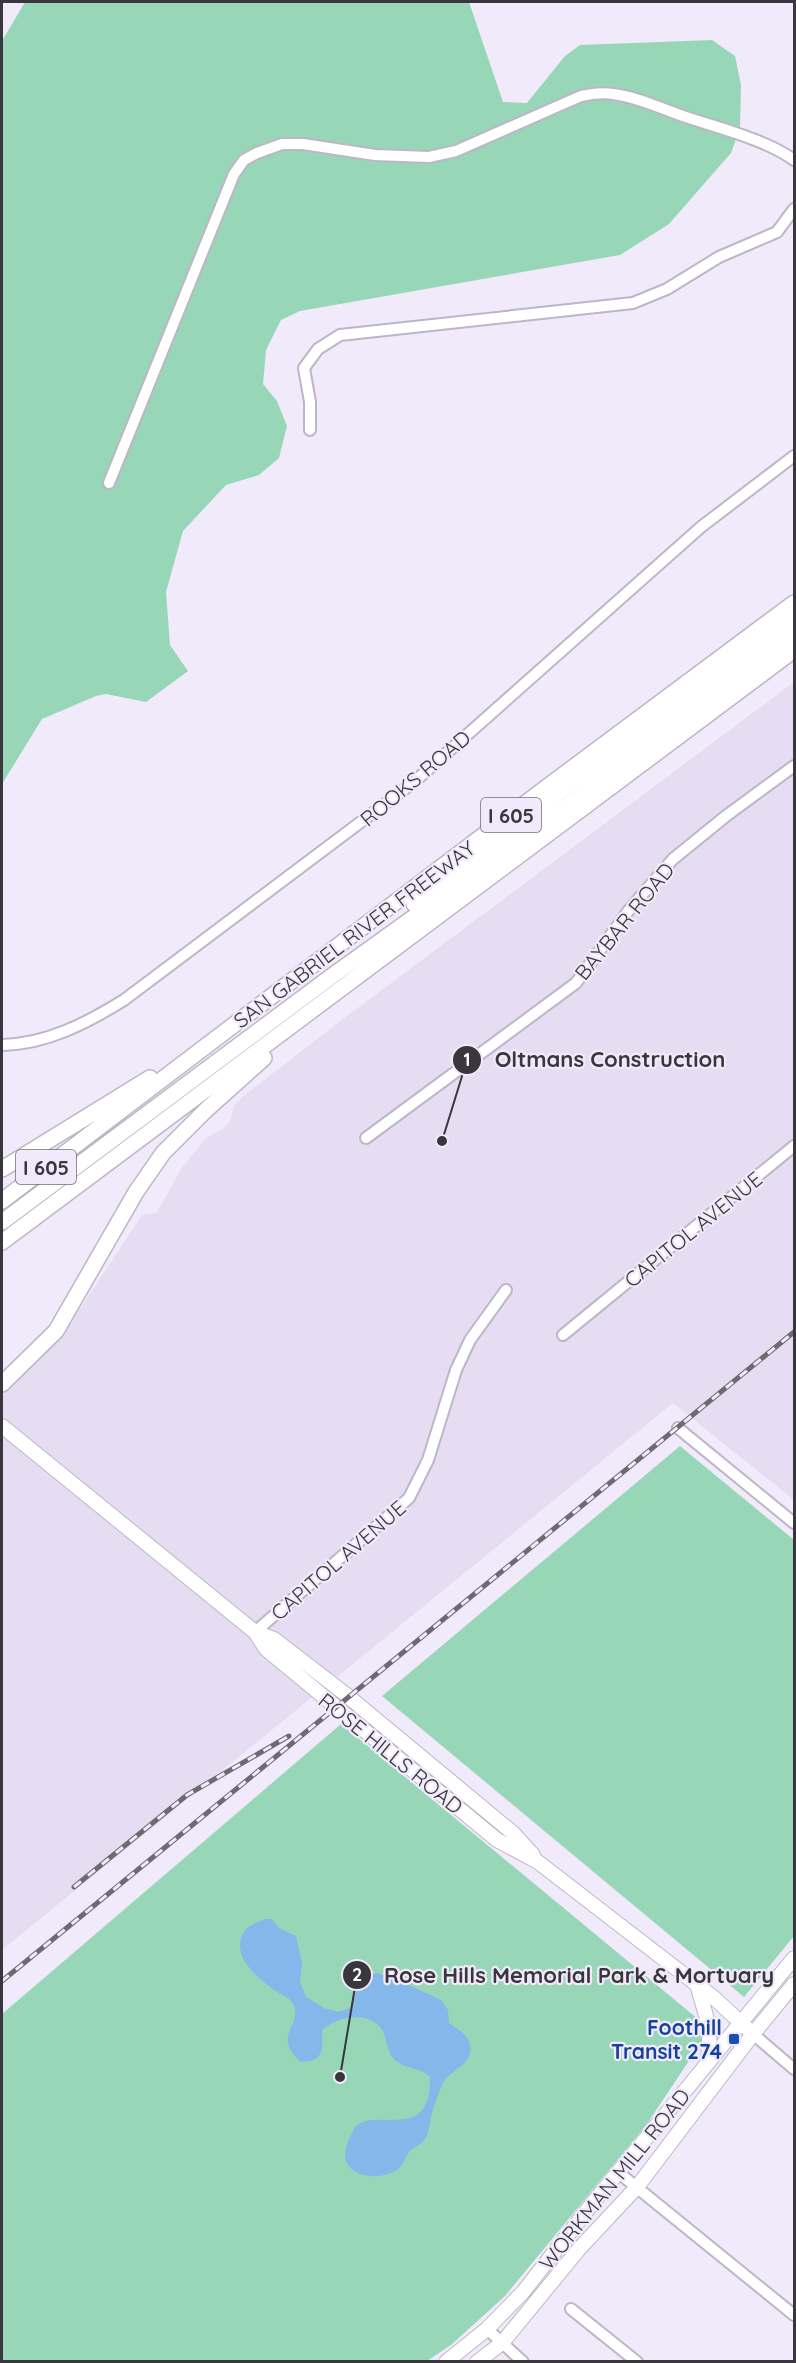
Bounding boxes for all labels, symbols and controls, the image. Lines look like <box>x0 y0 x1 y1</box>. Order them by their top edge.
street label: ROOKS ROAD <box>355 724 475 832</box>
road number: I 605 <box>481 798 541 832</box>
street label: SAN GABRIEL RIVER FREEWAY <box>228 835 480 1033</box>
street label: BAYBAR ROAD <box>569 857 679 985</box>
callout: Oltmans Construction <box>452 1040 737 1080</box>
text: Oltmans Construction <box>495 1045 725 1073</box>
text: 1 <box>463 1048 471 1071</box>
road number: I 605 <box>16 1150 76 1184</box>
street label: CAPITOL AVENUE <box>619 1165 767 1293</box>
street label: CAPITOL AVENUE <box>265 1494 411 1626</box>
street label: ROSE HILLS ROAD <box>314 1687 468 1819</box>
callout: Rose Hills Memorial Park & Mortuary <box>342 1955 787 1995</box>
text: Rose Hills Memorial Park & Mortuary <box>384 1961 774 1989</box>
text: 2 <box>352 1963 362 1986</box>
place label: Foothill Transit 274 <box>611 2014 722 2064</box>
marker: Foothill Transit 274 <box>727 2032 741 2046</box>
street label: WORKMAN MILL ROAD <box>533 2083 695 2275</box>

